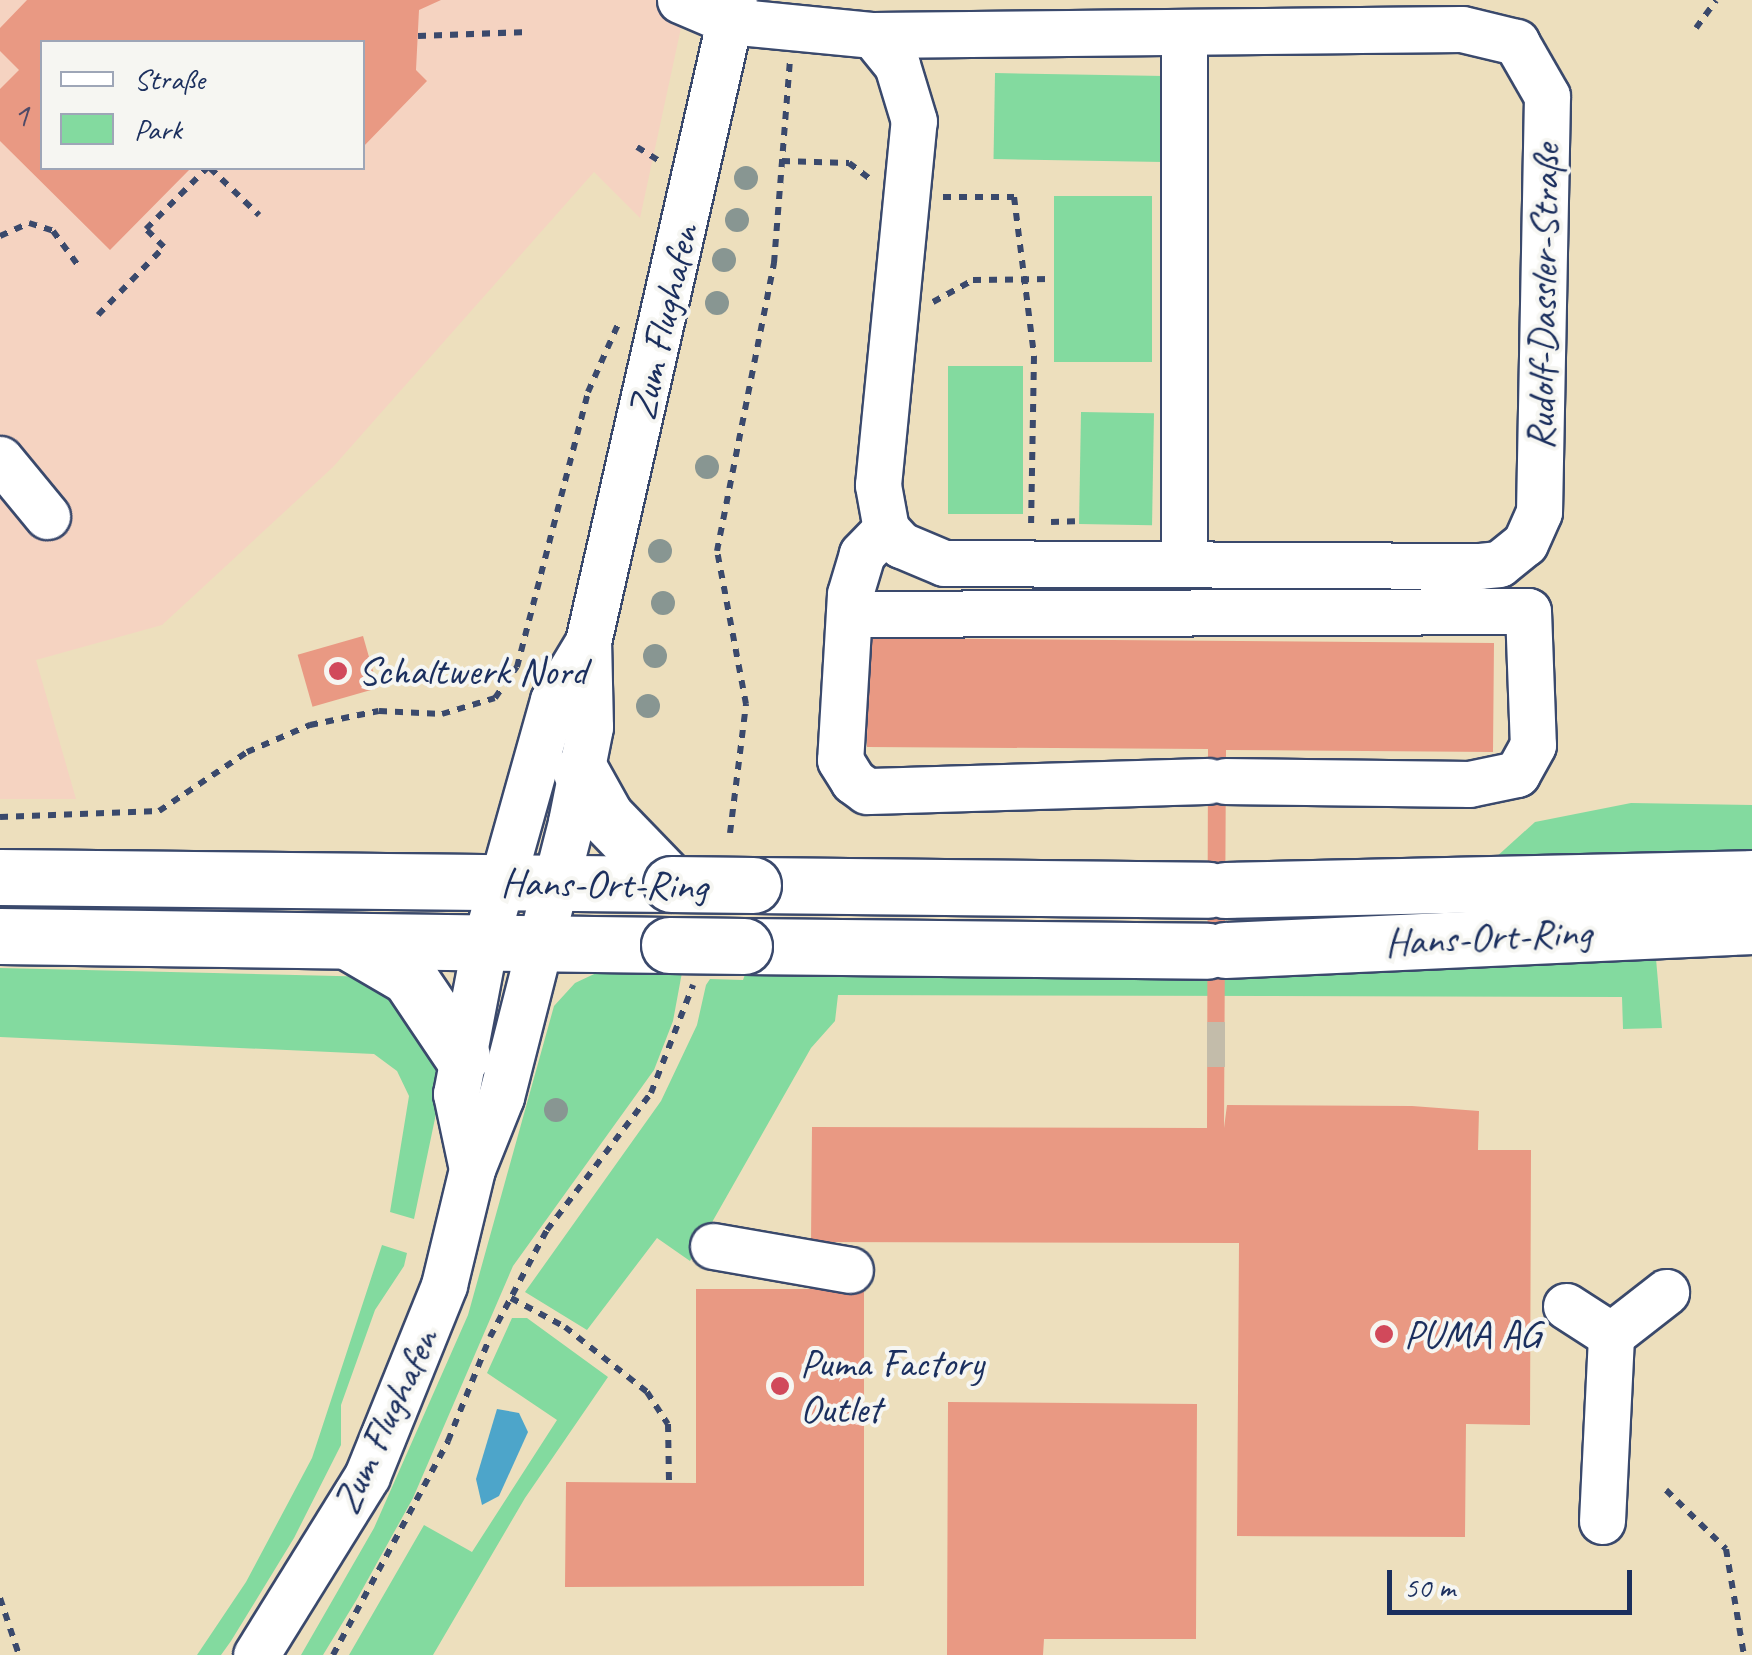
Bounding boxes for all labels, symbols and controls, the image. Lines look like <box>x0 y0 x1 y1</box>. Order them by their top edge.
legend <box>40 40 365 170</box>
text: Straße <box>134 60 205 98</box>
house number: 1 <box>13 94 29 136</box>
text: Park <box>134 110 182 148</box>
street label: Rudolf-Dassler-Straße <box>1516 144 1570 450</box>
street label: Zum Flughafen <box>617 220 709 424</box>
place label: Schaltwerk Nord <box>358 647 587 695</box>
marker: Schaltwerk Nord <box>327 660 349 682</box>
street label: Hans-Ort-Ring <box>500 858 708 910</box>
street label: Hans-Ort-Ring <box>1384 908 1592 966</box>
place label: PUMA AG <box>1404 1310 1540 1358</box>
street label: Zum Flughafen <box>321 1321 449 1521</box>
marker: PUMA AG <box>1373 1323 1395 1345</box>
place label: Puma Factory Outlet <box>800 1339 984 1433</box>
marker: Puma Factory Outlet <box>769 1375 791 1397</box>
scale bar <box>1392 1550 1637 1612</box>
text: 50 m <box>1404 1568 1455 1606</box>

